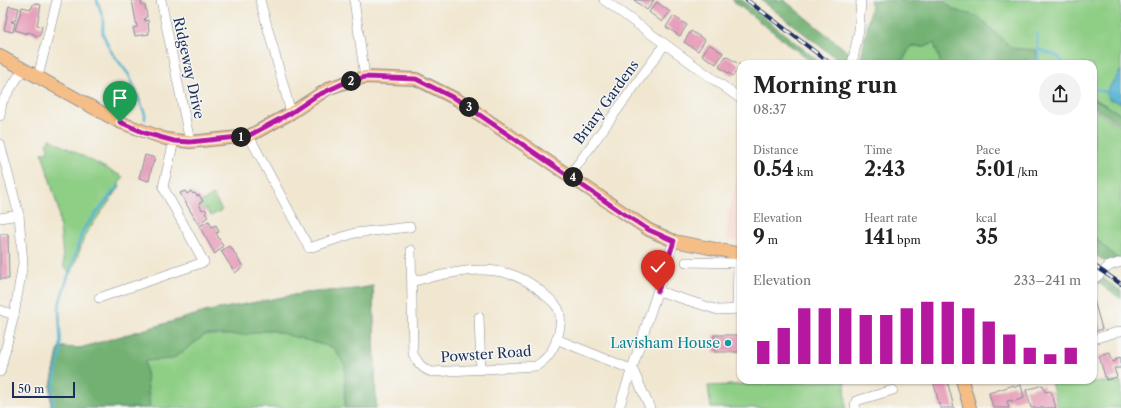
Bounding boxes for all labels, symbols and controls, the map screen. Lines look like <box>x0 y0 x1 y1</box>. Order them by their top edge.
street label: Ridgeway Drive <box>169 15 209 121</box>
street label: Briary Gardens <box>569 56 643 148</box>
pin: 2 <box>341 71 361 91</box>
text: Morning run <box>753 72 897 99</box>
button: share <box>1039 73 1081 115</box>
text: 2 <box>348 74 354 88</box>
pin <box>103 81 137 122</box>
icon: arrive <box>109 87 131 109</box>
pin: 3 <box>459 97 479 117</box>
text: 3 <box>466 100 472 114</box>
text: 08:37 <box>753 101 786 117</box>
pin: 1 <box>231 127 251 147</box>
text: 1 <box>239 130 243 144</box>
text: Distance <box>753 143 799 157</box>
text: Time <box>864 143 892 157</box>
text: Pace <box>976 143 1001 157</box>
text: 0.54 <box>753 157 794 181</box>
text: 2:43 <box>864 157 905 181</box>
text: 5:01 <box>976 157 1014 181</box>
text: km <box>794 165 813 179</box>
text: /km <box>1014 165 1038 179</box>
pin: 4 <box>563 167 583 187</box>
text: 4 <box>570 170 576 184</box>
text: Elevation <box>753 211 802 225</box>
text: Heart rate <box>864 211 917 225</box>
text: kcal <box>976 211 996 225</box>
text: 9 <box>753 225 765 249</box>
text: 141 <box>864 225 894 249</box>
text: 35 <box>976 225 998 249</box>
text: m <box>765 233 778 247</box>
text: bpm <box>894 233 921 247</box>
pin <box>641 250 675 291</box>
icon: check <box>647 256 669 278</box>
text: Elevation <box>753 272 811 288</box>
text: 233–241 m <box>1014 272 1081 288</box>
place label: Lavisham House <box>610 334 720 352</box>
marker: Lavisham House <box>723 338 733 348</box>
street label: Powster Road <box>440 342 533 366</box>
scale bar <box>12 380 75 399</box>
text: 50 m <box>18 382 44 396</box>

